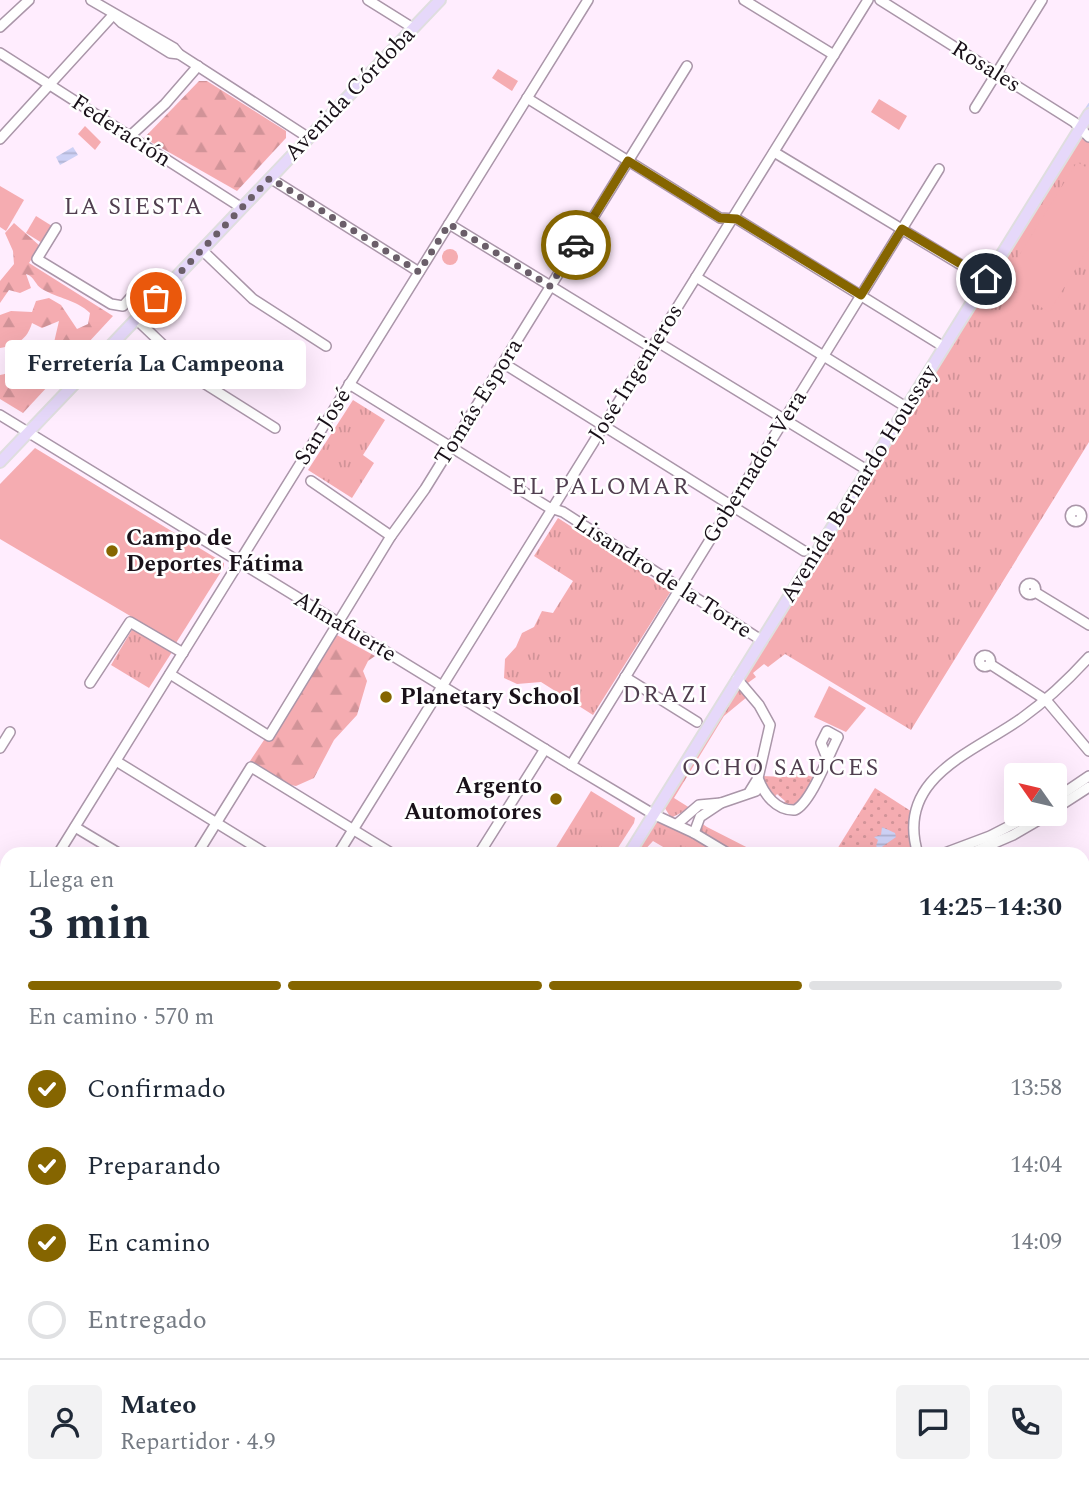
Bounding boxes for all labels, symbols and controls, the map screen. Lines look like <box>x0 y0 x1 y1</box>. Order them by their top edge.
street label: Avenida Córdoba <box>276 18 424 170</box>
street label: Rosales <box>944 32 1028 102</box>
street label: Federación <box>64 86 178 176</box>
district label: LA SIESTA <box>64 189 204 225</box>
courier <box>541 210 611 280</box>
icon: car <box>557 226 595 264</box>
pin <box>956 249 1016 309</box>
icon: home <box>967 260 1005 298</box>
pin <box>126 268 186 328</box>
icon: bag <box>137 279 175 317</box>
street label: José Ingenieros <box>580 297 692 449</box>
street label: Tomás Espora <box>426 331 532 473</box>
callout: Ferretería La Campeona <box>5 340 306 389</box>
text: Ferretería La Campeona <box>27 347 284 382</box>
street label: Avenida Bernardo Houssay <box>771 357 947 610</box>
street label: San José <box>286 382 360 472</box>
street label: Gobernador Vera <box>694 383 816 551</box>
district label: EL PALOMAR <box>511 469 691 505</box>
street label: Lisandro de la Torre <box>567 506 759 648</box>
place label: Campo de Deportes Fátima <box>126 521 303 582</box>
marker: Campo de Deportes Fátima <box>104 543 120 559</box>
street label: Almafuerte <box>287 582 403 672</box>
district label: DRAZI <box>622 677 710 713</box>
place label: Planetary School <box>400 680 580 715</box>
marker: Planetary School <box>378 689 394 705</box>
district label: OCHO SAUCES <box>682 750 880 786</box>
north arrow <box>1004 763 1068 826</box>
map controls <box>1004 763 1067 826</box>
place label: Argento Automotores <box>404 769 542 830</box>
marker: Argento Automotores <box>548 791 564 807</box>
text: Llega en <box>28 863 114 898</box>
text: 14:25–14:30 <box>918 887 1062 927</box>
text: 3 min <box>28 889 150 959</box>
text: En camino · 570 m <box>28 1000 214 1035</box>
text: Confirmado <box>87 1069 226 1109</box>
icon: check <box>28 1070 66 1108</box>
text: 13:58 <box>1010 1071 1062 1106</box>
text: Preparando <box>87 1146 221 1186</box>
icon: check <box>28 1147 66 1185</box>
text: 14:04 <box>1010 1148 1062 1183</box>
text: En camino <box>87 1223 210 1263</box>
icon: check <box>28 1224 66 1262</box>
text: 14:09 <box>1010 1225 1062 1260</box>
text: Entregado <box>87 1300 207 1340</box>
button: person <box>28 1385 102 1459</box>
text: Mateo <box>120 1385 197 1425</box>
button: chat <box>896 1385 970 1459</box>
button: phone <box>988 1385 1062 1459</box>
text: Repartidor · 4.9 <box>120 1425 276 1460</box>

